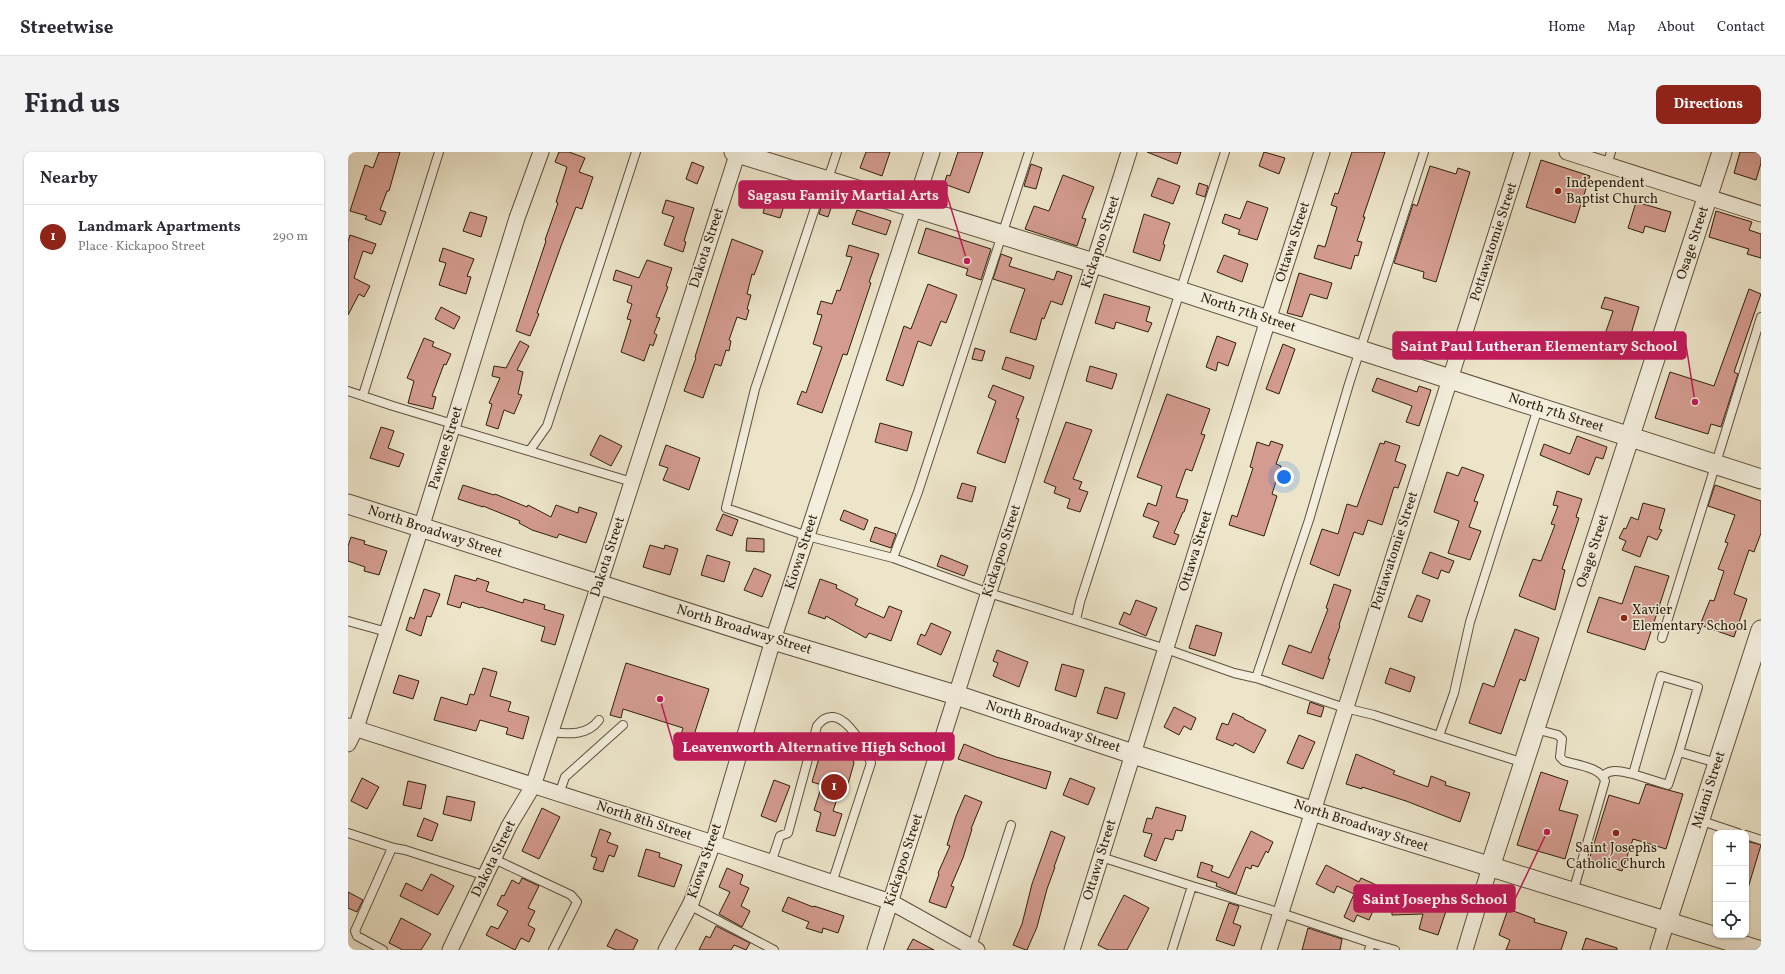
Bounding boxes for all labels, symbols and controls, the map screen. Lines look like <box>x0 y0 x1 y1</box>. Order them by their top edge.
text: Streetwise <box>20 15 113 41</box>
text: Home <box>1548 18 1585 37</box>
text: Map <box>1607 18 1635 37</box>
text: About <box>1657 18 1695 37</box>
text: Contact <box>1717 18 1765 37</box>
text: Find us <box>24 85 120 124</box>
button: Directions <box>1656 85 1761 124</box>
text: Nearby <box>40 167 98 190</box>
place label: Independent Baptist Church <box>1566 174 1658 209</box>
street label: Pottawatomie Street <box>1466 180 1522 304</box>
callout: Sagasu Family Martial Arts <box>739 181 947 208</box>
text: Sagasu Family Martial Arts <box>747 186 939 207</box>
marker: Independent Baptist Church <box>1553 186 1563 196</box>
street label: Kickapoo Street <box>1077 193 1125 291</box>
street label: Ottawa Street <box>1271 199 1315 285</box>
street label: Osage Street <box>1672 204 1714 282</box>
street label: Dakota Street <box>685 205 729 291</box>
text: Landmark Apartments <box>78 217 241 238</box>
text: 1 <box>50 228 56 246</box>
text: 290 m <box>272 228 308 246</box>
text: Place · Kickapoo Street <box>78 238 205 256</box>
street label: North 7th Street <box>1198 289 1298 337</box>
callout: Saint Paul Lutheran Elementary School <box>1393 332 1686 359</box>
text: Saint Paul Lutheran Elementary School <box>1400 337 1678 358</box>
street label: North 7th Street <box>1506 389 1606 437</box>
street label: Pawnee Street <box>424 404 468 492</box>
your location <box>1274 467 1294 487</box>
street label: Pottawatomie Street <box>1367 489 1423 613</box>
street label: North Broadway Street <box>365 501 505 563</box>
street label: Kickapoo Street <box>978 502 1026 600</box>
street label: Ottawa Street <box>1175 508 1217 594</box>
street label: Kiowa Street <box>781 512 823 592</box>
street label: Osage Street <box>1572 512 1614 590</box>
street label: Dakota Street <box>586 514 630 600</box>
street label: North Broadway Street <box>674 600 814 660</box>
place label: Xavier Elementary School <box>1632 601 1747 636</box>
marker: Xavier Elementary School <box>1619 613 1629 623</box>
street label: North Broadway Street <box>983 696 1123 758</box>
callout: Leavenworth Alternative High School <box>674 733 954 760</box>
text: Leavenworth Alternative High School <box>682 738 946 759</box>
street label: Miami Street <box>1688 749 1730 831</box>
pin: 1 <box>821 772 847 802</box>
street label: North Broadway Street <box>1291 795 1431 857</box>
street label: North 8th Street <box>594 797 694 845</box>
street label: Kickapoo Street <box>880 811 928 909</box>
street label: Dakota Street <box>467 817 521 901</box>
street label: Ottawa Street <box>1079 817 1121 903</box>
street label: Kiowa Street <box>683 821 727 901</box>
marker: Saint Josephs Catholic Church <box>1611 828 1621 838</box>
map controls <box>1713 830 1749 938</box>
button: + <box>1713 830 1749 866</box>
place label: Saint Josephs Catholic Church <box>1566 839 1666 874</box>
button: − <box>1713 866 1749 902</box>
callout: Saint Josephs School <box>1354 885 1515 912</box>
text: Saint Josephs School <box>1363 890 1507 911</box>
button: locate <box>1713 902 1749 938</box>

